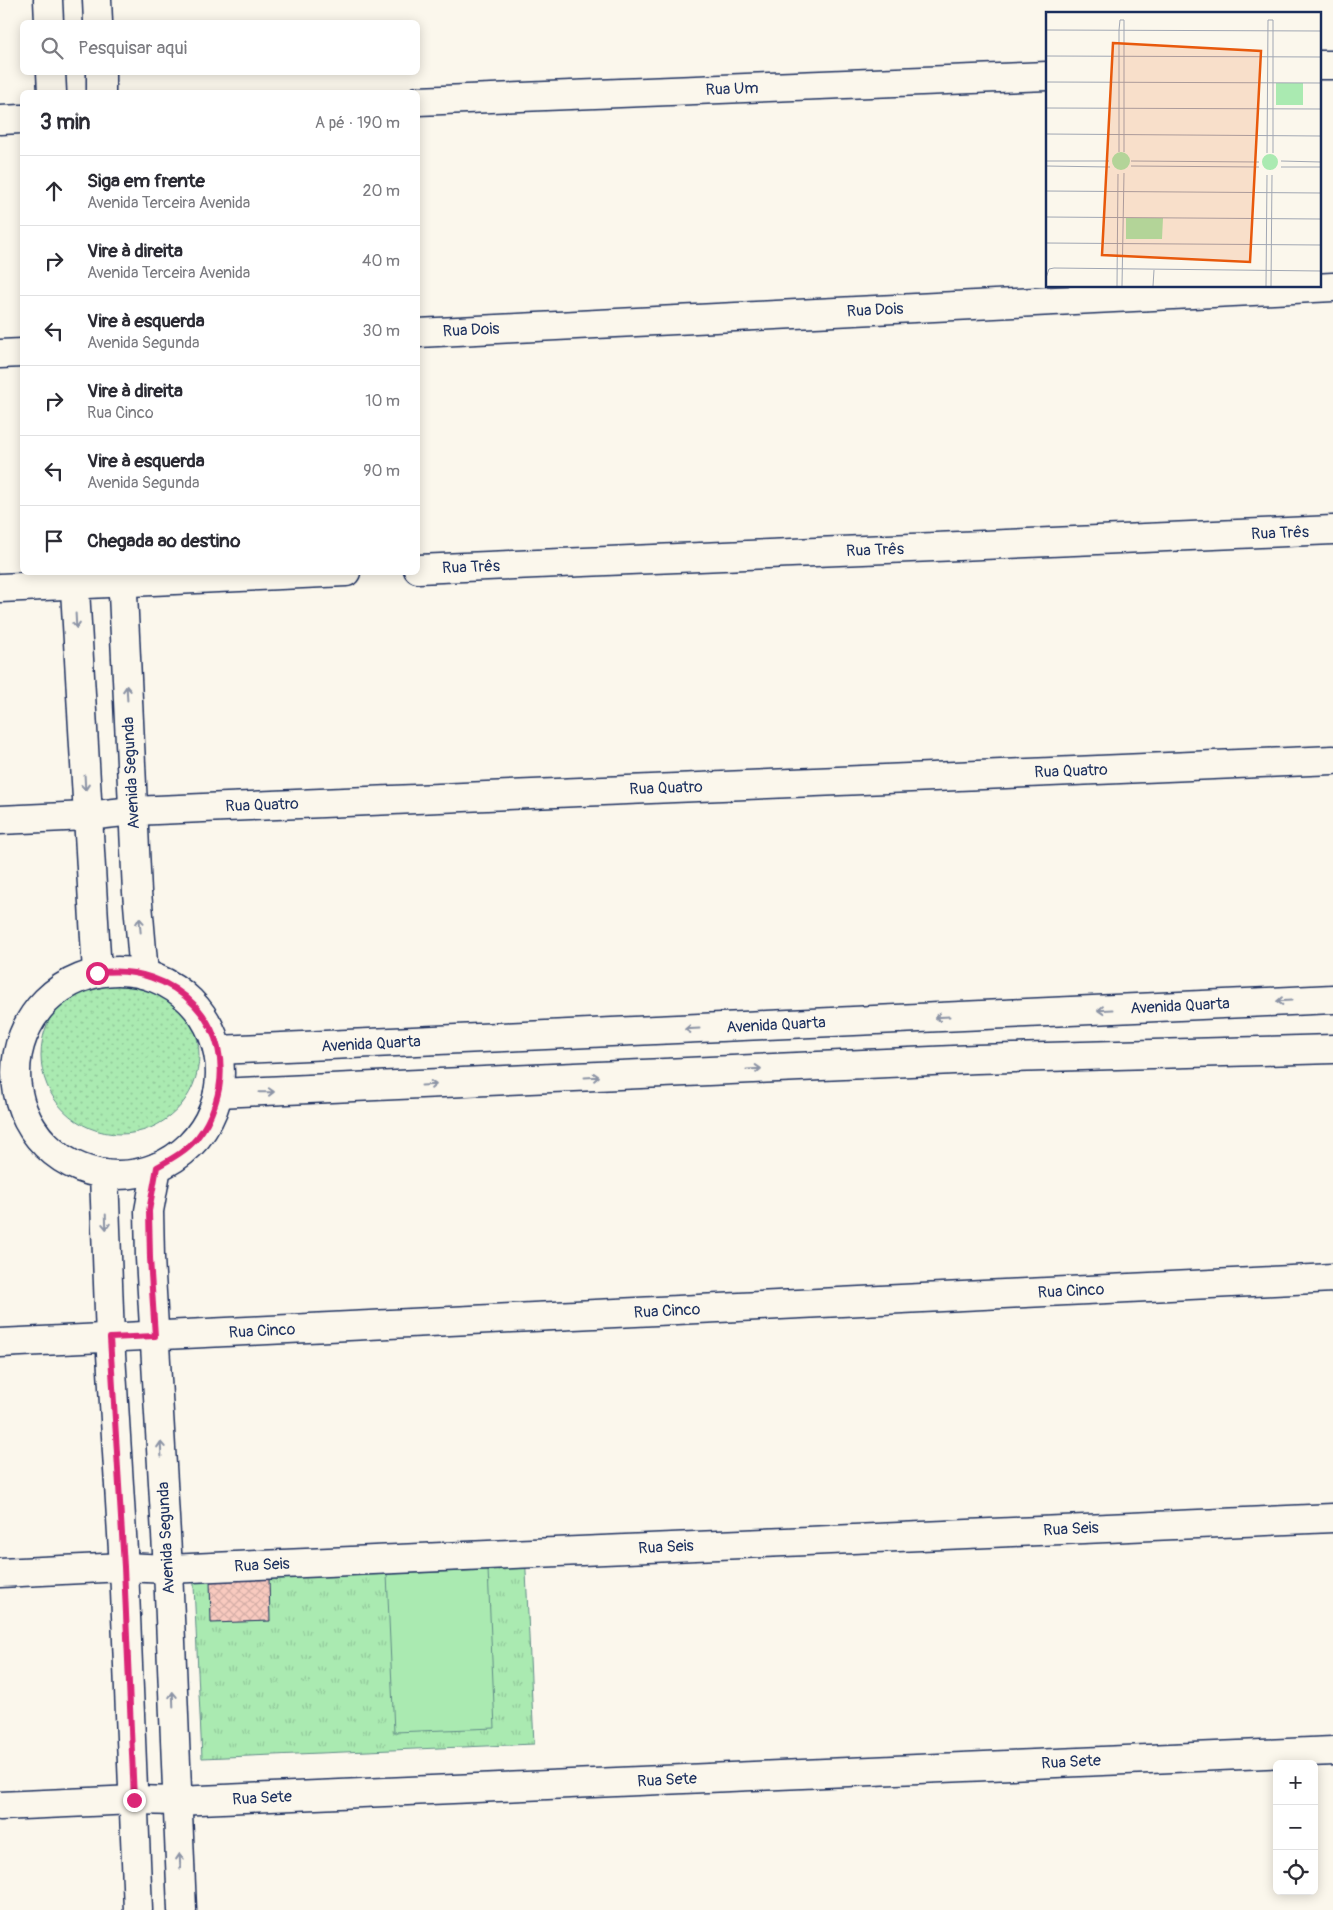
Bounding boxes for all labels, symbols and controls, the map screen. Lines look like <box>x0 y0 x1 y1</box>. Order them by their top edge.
inset map <box>1046 12 1320 288</box>
search box <box>20 20 420 75</box>
icon: search <box>38 34 66 62</box>
text: Pesquisar aqui <box>78 36 187 60</box>
street label: Rua Um <box>705 78 759 100</box>
text: 3 min <box>40 109 90 136</box>
text: A pé · 190 m <box>315 113 400 133</box>
text: Siga em frente <box>87 169 205 193</box>
icon: ahead <box>40 177 68 205</box>
text: 20 m <box>362 181 400 201</box>
text: Avenida Terceira Avenida <box>87 193 250 213</box>
text: Vire à direita <box>87 239 183 263</box>
icon: right <box>40 247 68 275</box>
text: 40 m <box>362 251 400 271</box>
text: Avenida Terceira Avenida <box>87 263 250 283</box>
street label: Rua Dois <box>846 299 904 321</box>
text: Vire à esquerda <box>87 309 205 333</box>
icon: left <box>40 317 68 345</box>
street label: Rua Dois <box>442 319 500 341</box>
text: 30 m <box>362 321 400 341</box>
text: Avenida Segunda <box>87 333 200 353</box>
text: Vire à direita <box>87 379 183 403</box>
icon: right <box>40 387 68 415</box>
text: 10 m <box>365 391 400 411</box>
text: Rua Cinco <box>87 403 154 423</box>
text: Vire à esquerda <box>87 449 205 473</box>
icon: left <box>40 457 68 485</box>
text: 90 m <box>363 461 400 481</box>
text: Avenida Segunda <box>87 473 200 493</box>
street label: Rua Três <box>1251 522 1309 544</box>
icon: arrive <box>40 527 68 555</box>
text: Chegada ao destino <box>87 529 240 553</box>
street label: Rua Três <box>846 539 904 561</box>
street label: Rua Três <box>442 556 500 578</box>
one-way arrow <box>72 613 81 629</box>
one-way arrow <box>123 686 132 702</box>
street label: Avenida Segunda <box>118 716 144 830</box>
street label: Rua Quatro <box>1034 760 1108 782</box>
one-way arrow <box>81 775 90 791</box>
street label: Rua Quatro <box>629 777 703 799</box>
street label: Rua Quatro <box>225 794 299 816</box>
one-way arrow <box>135 918 144 934</box>
route start <box>86 962 109 985</box>
street label: Avenida Quarta <box>1130 993 1230 1019</box>
one-way arrow <box>1277 997 1293 1006</box>
one-way arrow <box>1097 1005 1113 1014</box>
street label: Avenida Quarta <box>726 1012 826 1038</box>
one-way arrow <box>934 1013 950 1022</box>
one-way arrow <box>685 1024 701 1034</box>
street label: Avenida Quarta <box>321 1031 421 1057</box>
one-way arrow <box>746 1065 762 1074</box>
one-way arrow <box>584 1072 600 1081</box>
one-way arrow <box>421 1080 437 1089</box>
one-way arrow <box>258 1087 275 1097</box>
one-way arrow <box>101 1214 111 1230</box>
street label: Rua Cinco <box>1037 1279 1105 1303</box>
street label: Rua Cinco <box>633 1299 701 1323</box>
street label: Rua Cinco <box>228 1319 296 1343</box>
one-way arrow <box>156 1442 165 1458</box>
street label: Avenida Segunda <box>153 1481 179 1595</box>
street label: Rua Seis <box>1043 1518 1099 1540</box>
street label: Rua Seis <box>638 1536 694 1558</box>
street label: Rua Seis <box>234 1554 290 1576</box>
one-way arrow <box>168 1691 178 1708</box>
street label: Rua Sete <box>1041 1750 1101 1774</box>
map controls <box>1273 1760 1318 1895</box>
button: + <box>1273 1760 1318 1805</box>
street label: Rua Sete <box>637 1768 697 1792</box>
street label: Rua Sete <box>232 1786 292 1810</box>
route end <box>123 1789 146 1812</box>
button: − <box>1273 1805 1318 1850</box>
button: locate <box>1273 1850 1318 1895</box>
one-way arrow <box>176 1854 185 1870</box>

